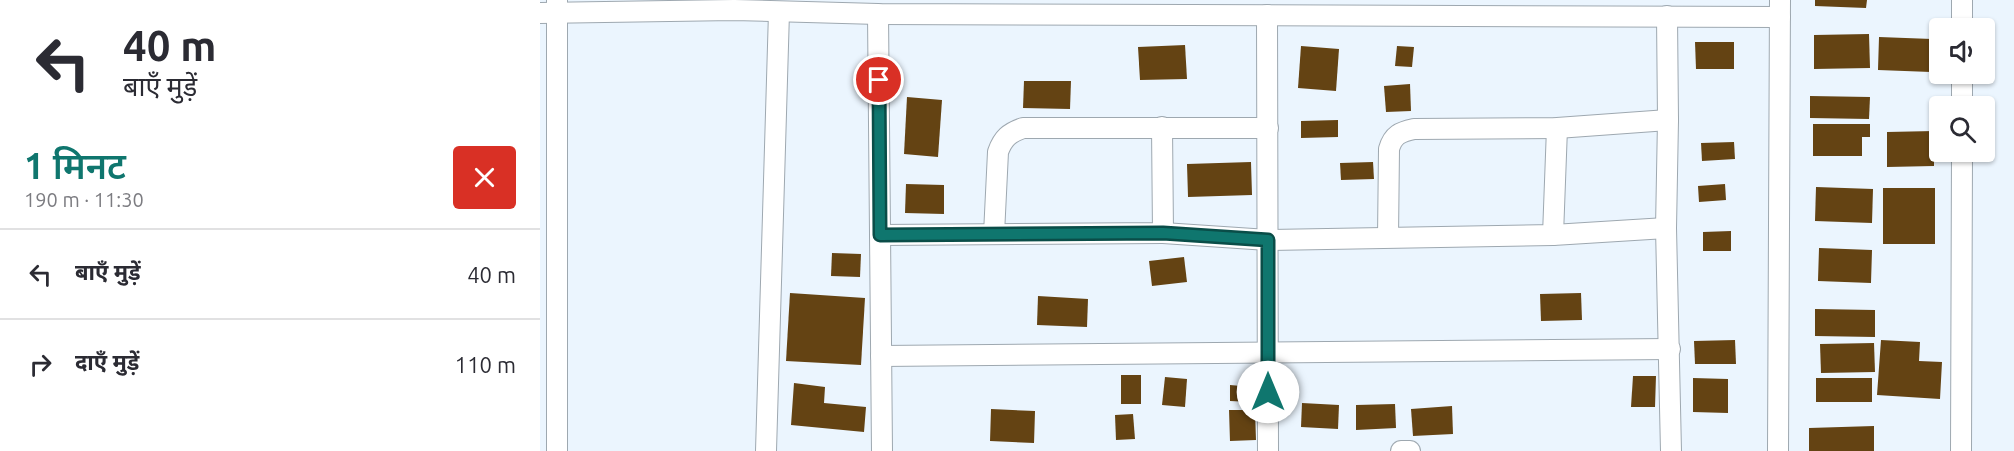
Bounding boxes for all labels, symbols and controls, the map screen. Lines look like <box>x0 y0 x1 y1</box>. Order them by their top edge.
map controls <box>1929 18 1995 162</box>
button: sound <box>1929 18 1995 84</box>
text: 40 m <box>123 22 217 69</box>
icon: left <box>24 24 102 102</box>
pin <box>853 54 904 105</box>
icon: arrive <box>862 63 895 96</box>
text: बाएँ मुड़ें <box>123 71 197 101</box>
button: search <box>1929 96 1995 162</box>
text: 1 मिनट <box>24 145 126 186</box>
button: close <box>453 146 516 209</box>
text: 190 m · 11:30 <box>24 188 144 211</box>
icon: left <box>24 258 57 291</box>
text: बाएँ मुड़ें <box>75 259 141 284</box>
text: 40 m <box>467 262 516 287</box>
icon: right <box>24 348 57 381</box>
text: दाएँ मुड़ें <box>75 349 139 374</box>
text: 110 m <box>455 352 516 377</box>
position arrow <box>1236 360 1300 424</box>

